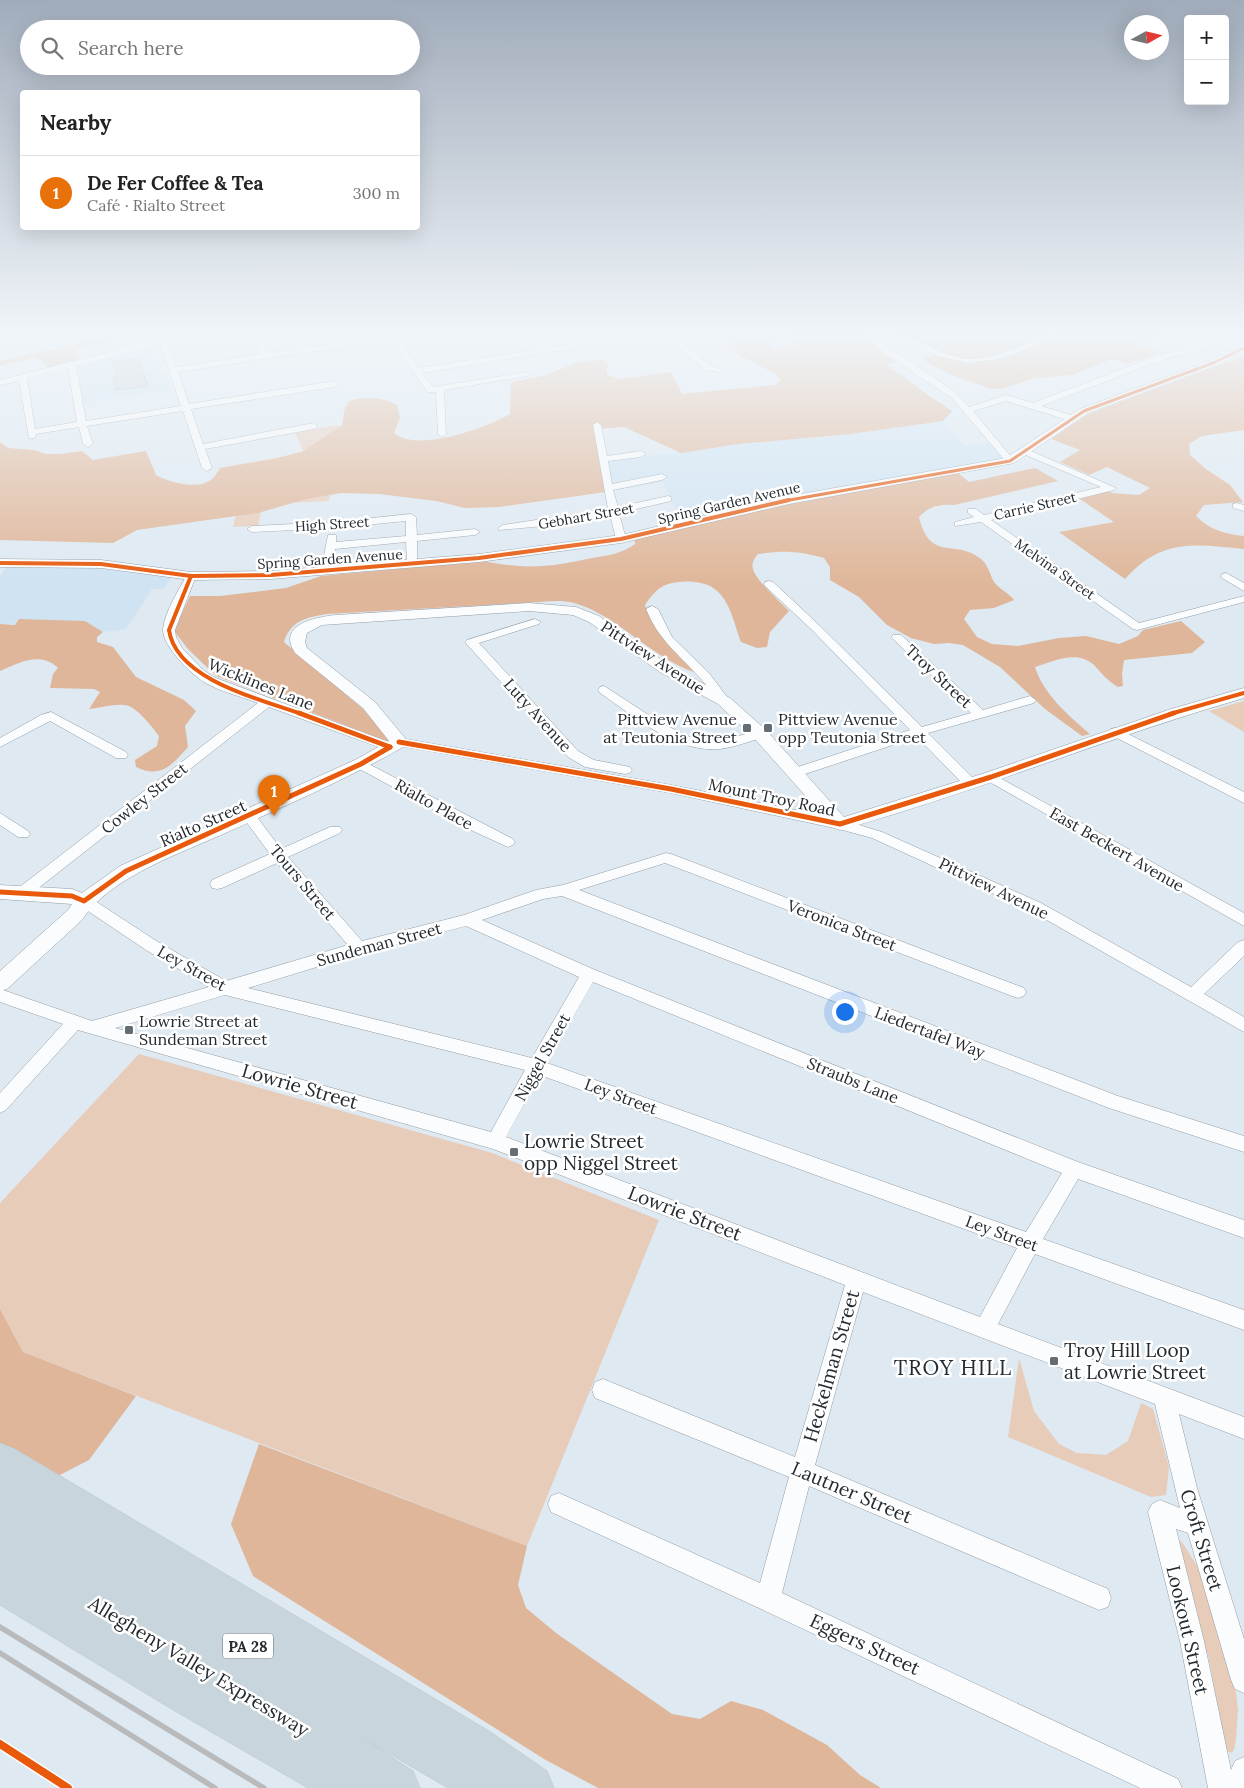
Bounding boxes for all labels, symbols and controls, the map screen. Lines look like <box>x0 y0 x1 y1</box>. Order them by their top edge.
north arrow <box>1124 15 1169 60</box>
map controls <box>1184 15 1229 105</box>
button: + <box>1184 15 1229 60</box>
search box <box>20 20 420 75</box>
icon: search <box>38 34 66 62</box>
text: Search here <box>78 36 184 60</box>
button: − <box>1184 60 1229 105</box>
text: Nearby <box>40 109 111 136</box>
text: De Fer Coffee & Tea <box>87 171 263 195</box>
text: 1 <box>53 183 59 203</box>
text: 300 m <box>353 183 400 203</box>
text: Café · Rialto Street <box>87 195 225 215</box>
street label: Spring Garden Avenue <box>656 478 802 528</box>
street label: Carrie Street <box>992 488 1079 524</box>
street label: Gebhart Street <box>537 499 636 533</box>
street label: High Street <box>294 512 370 536</box>
street label: Melvina Street <box>1011 535 1099 604</box>
street label: Spring Garden Avenue <box>257 545 404 573</box>
street label: Pittview Avenue <box>597 616 709 698</box>
street label: Troy Street <box>901 640 977 713</box>
street label: Wicklines Lane <box>205 654 317 714</box>
street label: Luty Avenue <box>500 674 576 756</box>
place label: Pittview Avenue at Teutonia Street <box>603 709 738 747</box>
place label: Pittview Avenue opp Teutonia Street <box>778 709 927 747</box>
marker: Pittview Avenue at Teutonia Street <box>741 722 753 734</box>
marker: Pittview Avenue opp Teutonia Street <box>762 722 774 734</box>
street label: Cowley Street <box>97 758 192 838</box>
street label: Rialto Place <box>391 774 477 834</box>
street label: Mount Troy Road <box>707 774 838 820</box>
pin: 1 <box>258 775 290 816</box>
street label: Rialto Street <box>157 795 250 851</box>
street label: East Beckert Avenue <box>1046 802 1188 896</box>
street label: Tours Street <box>266 840 341 924</box>
street label: Pittview Avenue <box>936 853 1053 923</box>
street label: Veronica Street <box>784 895 900 955</box>
street label: Sundeman Street <box>314 918 444 970</box>
street label: Ley Street <box>154 941 231 996</box>
your location <box>832 999 858 1025</box>
street label: Liedertafel Way <box>872 1002 988 1062</box>
street label: Niggel Street <box>510 1009 575 1104</box>
place label: Lowrie Street at Sundeman Street <box>139 1011 268 1049</box>
marker: Lowrie Street at Sundeman Street <box>123 1024 135 1036</box>
street label: Straubs Lane <box>804 1053 902 1108</box>
street label: Lowrie Street <box>239 1058 362 1114</box>
street label: Ley Street <box>582 1074 661 1119</box>
place label: Lowrie Street opp Niggel Street <box>524 1129 679 1175</box>
marker: Lowrie Street opp Niggel Street <box>508 1146 520 1158</box>
street label: Lowrie Street <box>625 1180 746 1246</box>
street label: Ley Street <box>963 1211 1042 1256</box>
street label: Heckelman Street <box>798 1286 864 1445</box>
place label: Troy Hill Loop at Lowrie Street <box>1064 1338 1207 1384</box>
district label: TROY HILL <box>894 1354 1012 1381</box>
marker: Troy Hill Loop at Lowrie Street <box>1048 1355 1060 1367</box>
street label: Lautner Street <box>788 1456 917 1528</box>
street label: Croft Street <box>1175 1486 1229 1594</box>
street label: Lookout Street <box>1161 1563 1215 1698</box>
street label: Allegheny Valley Expressway <box>84 1590 314 1741</box>
street label: Eggers Street <box>806 1608 925 1680</box>
road number: PA 28 <box>223 1634 273 1658</box>

